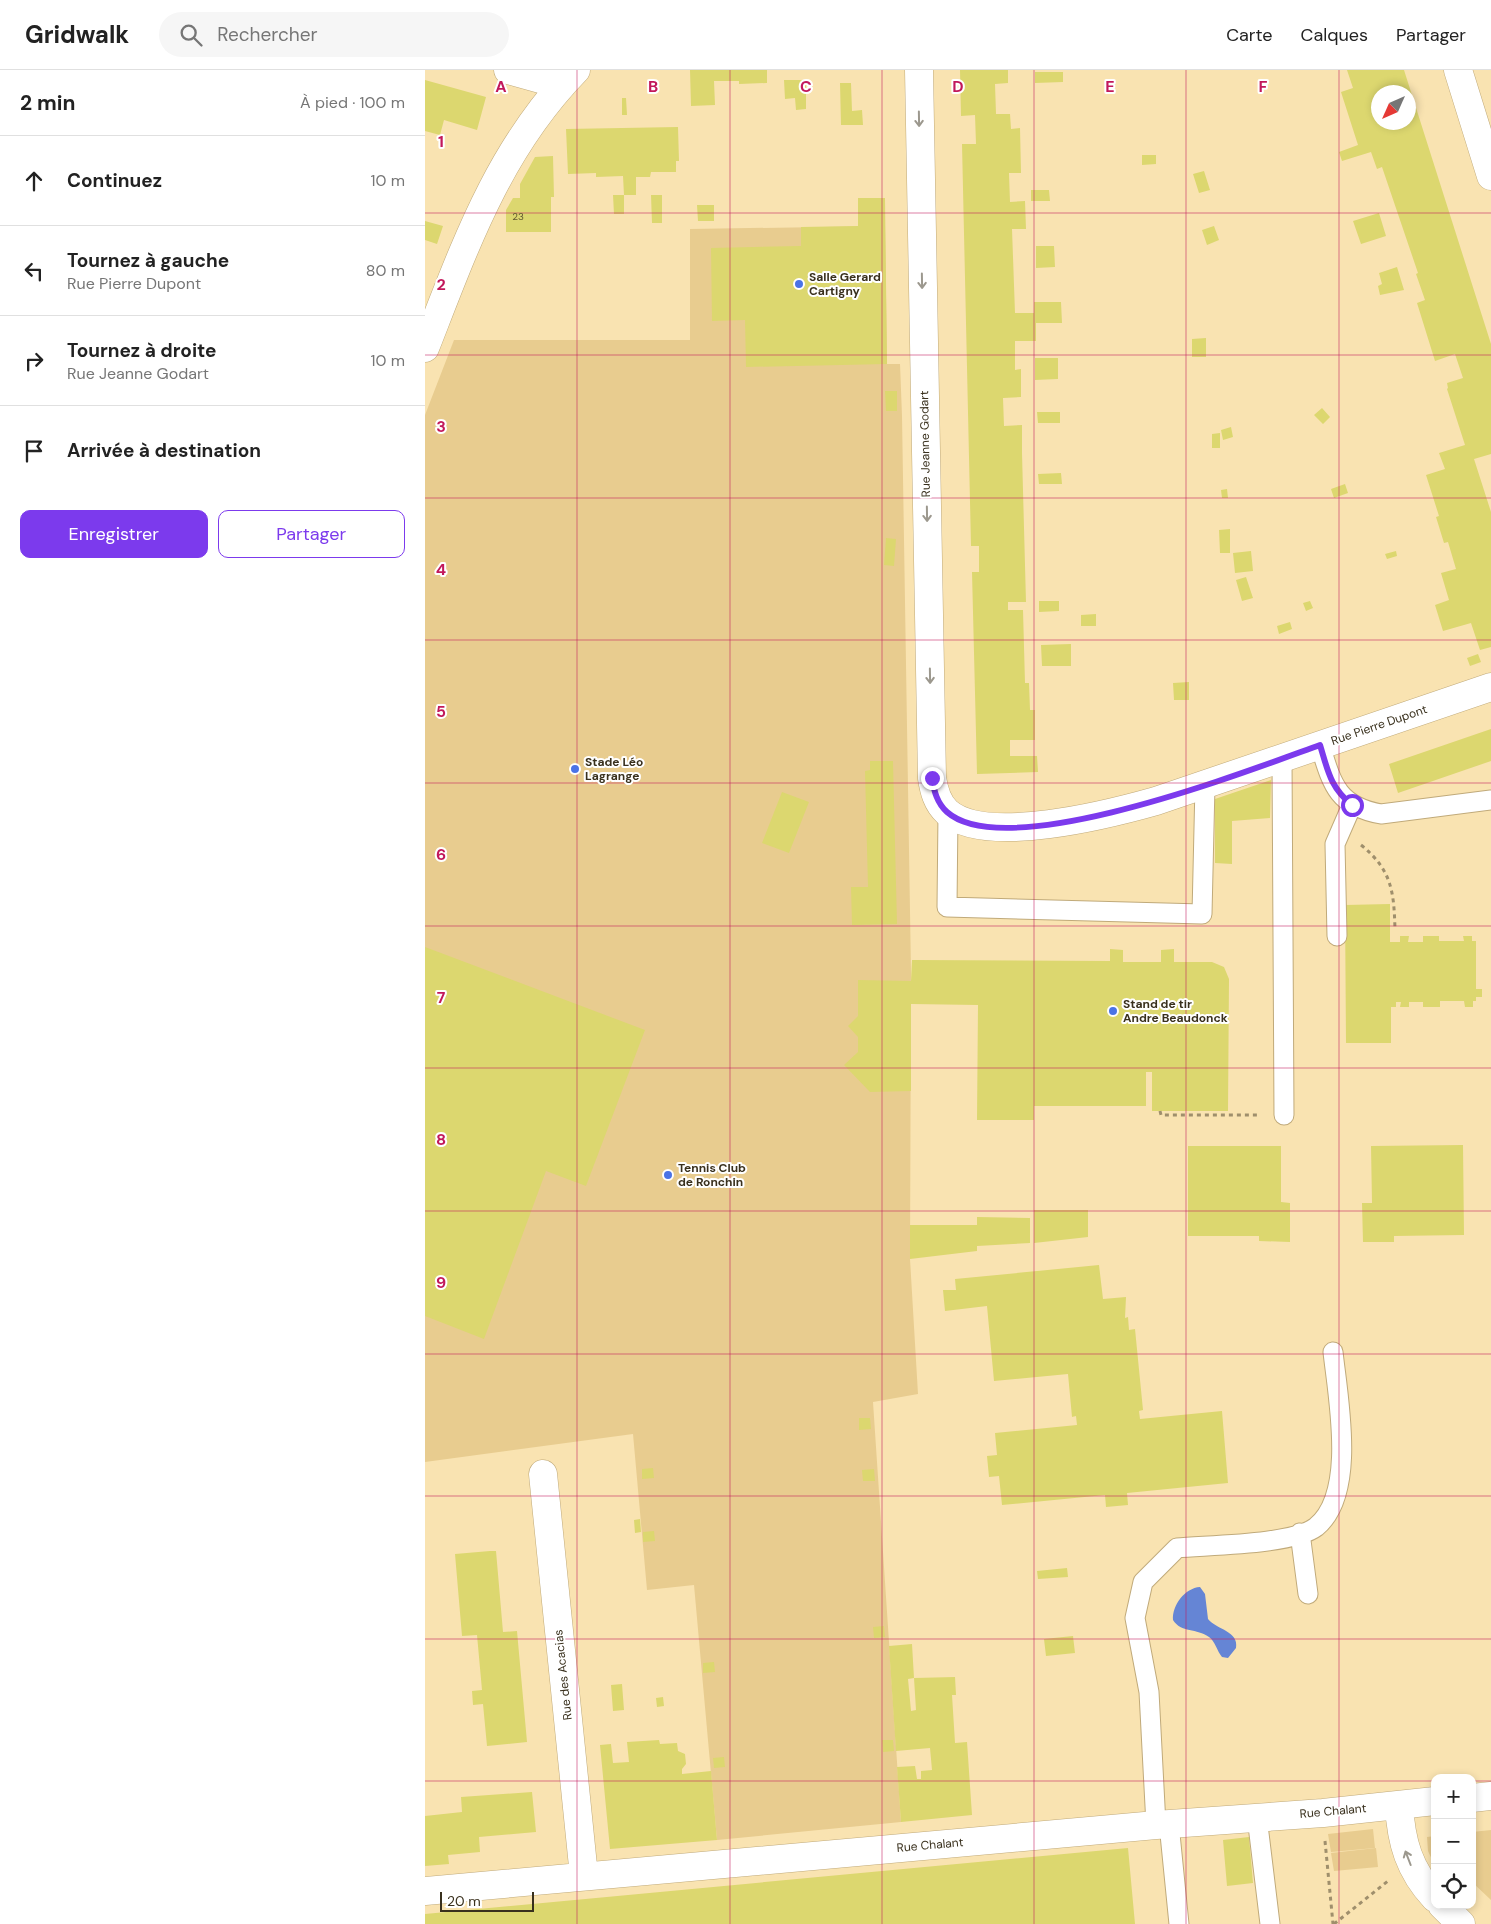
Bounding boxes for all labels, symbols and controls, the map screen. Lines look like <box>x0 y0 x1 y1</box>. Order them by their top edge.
search box <box>159 12 509 57</box>
text: Gridwalk <box>25 19 129 50</box>
icon: search <box>177 21 205 49</box>
text: Rechercher <box>217 22 318 47</box>
text: Carte <box>1226 23 1273 47</box>
text: Calques <box>1301 23 1368 47</box>
text: Partager <box>1396 23 1466 47</box>
text: A <box>495 76 507 97</box>
text: B <box>648 76 658 97</box>
text: C <box>800 76 812 97</box>
text: D <box>952 76 964 97</box>
text: E <box>1105 76 1115 97</box>
text: F <box>1259 76 1268 97</box>
north arrow <box>1371 85 1416 130</box>
text: 2 min <box>20 89 76 117</box>
text: À pied · 100 m <box>300 92 405 113</box>
one-way arrow <box>915 110 924 126</box>
text: 1 <box>438 131 444 152</box>
icon: ahead <box>20 167 48 195</box>
text: Continuez <box>67 168 162 193</box>
text: 10 m <box>371 170 405 191</box>
house number: 23 <box>512 210 524 223</box>
text: Tournez à gauche <box>67 248 229 273</box>
icon: left <box>20 257 48 285</box>
text: 80 m <box>366 260 405 281</box>
place label: Salle Gerard Cartigny <box>809 269 881 299</box>
text: Rue Pierre Dupont <box>67 273 201 294</box>
one-way arrow <box>918 273 927 289</box>
text: 2 <box>436 274 446 295</box>
marker: Salle Gerard Cartigny <box>793 278 805 290</box>
text: Tournez à droite <box>67 338 217 363</box>
icon: right <box>20 347 48 375</box>
text: 10 m <box>371 350 405 371</box>
text: Rue Jeanne Godart <box>67 363 209 384</box>
street label: Rue Jeanne Godart <box>916 390 934 497</box>
text: 3 <box>436 416 446 437</box>
icon: arrive <box>20 437 48 465</box>
text: Arrivée à destination <box>67 438 261 463</box>
one-way arrow <box>922 505 932 521</box>
button: Enregistrer <box>20 510 208 558</box>
button: Partager <box>218 510 405 558</box>
text: 4 <box>436 559 446 580</box>
one-way arrow <box>925 668 935 684</box>
text: 5 <box>436 701 446 722</box>
street label: Rue Pierre Dupont <box>1329 701 1429 749</box>
place label: Stade Léo Lagrange <box>585 754 643 784</box>
marker: Stade Léo Lagrange <box>569 763 581 775</box>
route end <box>921 767 944 790</box>
route start <box>1341 794 1364 817</box>
text: 6 <box>436 844 446 865</box>
text: 7 <box>437 987 446 1008</box>
place label: Stand de tir Andre Beaudonck <box>1123 996 1228 1026</box>
marker: Stand de tir Andre Beaudonck <box>1107 1005 1119 1017</box>
text: 8 <box>436 1129 446 1150</box>
place label: Tennis Club de Ronchin <box>678 1160 746 1190</box>
marker: Tennis Club de Ronchin <box>662 1169 674 1181</box>
text: 9 <box>436 1272 446 1293</box>
street label: Rue des Acacias <box>550 1629 576 1721</box>
map controls <box>1431 1774 1476 1909</box>
button: + <box>1431 1774 1476 1819</box>
street label: Rue Chalant <box>1299 1800 1367 1822</box>
button: − <box>1431 1819 1476 1864</box>
street label: Rue Chalant <box>896 1834 964 1856</box>
one-way arrow <box>1403 1851 1412 1866</box>
button: locate <box>1431 1864 1476 1909</box>
scale bar <box>440 1889 534 1912</box>
text: 20 m <box>447 1892 481 1910</box>

